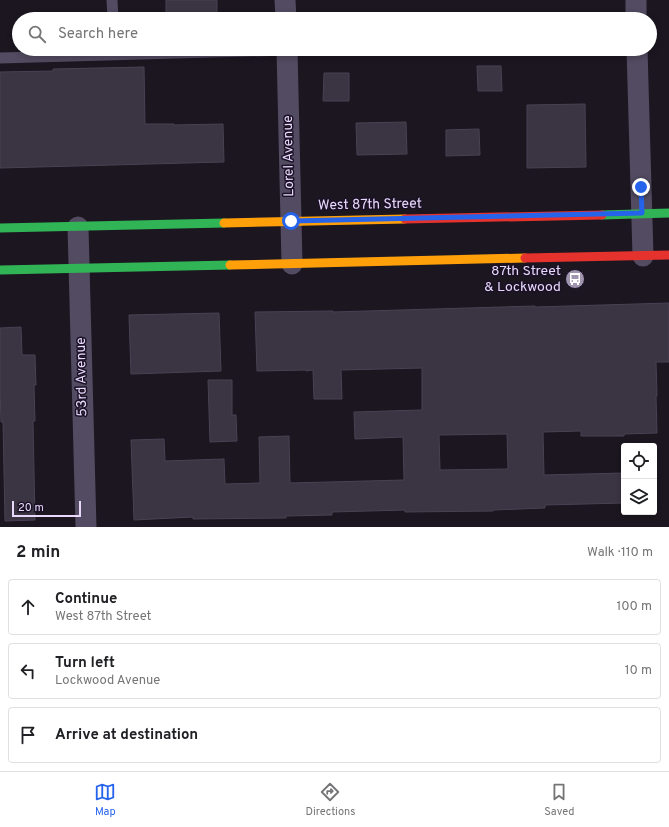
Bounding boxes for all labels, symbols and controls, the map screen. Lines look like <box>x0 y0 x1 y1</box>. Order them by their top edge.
search box <box>12 12 657 56</box>
icon: search <box>26 23 48 45</box>
text: Search here <box>58 25 138 44</box>
street label: Lorel Avenue <box>280 115 298 197</box>
route end <box>632 178 650 196</box>
street label: West 87th Street <box>318 196 422 214</box>
route start <box>282 212 300 230</box>
place label: 87th Street & Lockwood <box>484 263 561 296</box>
bus stop icon: 87th Street & Lockwood <box>564 268 586 290</box>
street label: 53rd Avenue <box>73 337 91 417</box>
map controls <box>621 443 657 515</box>
button: locate <box>621 443 657 479</box>
button: layers <box>621 479 657 515</box>
scale bar <box>12 499 81 518</box>
text: 20 m <box>18 501 44 515</box>
text: 2 min <box>16 542 60 564</box>
text: Walk · 110 m <box>587 545 653 561</box>
text: Continue <box>55 590 117 609</box>
icon: ahead <box>17 596 39 618</box>
text: 100 m <box>616 599 652 615</box>
text: West 87th Street <box>55 609 152 625</box>
text: Turn left <box>55 654 115 673</box>
icon: left <box>17 660 39 682</box>
text: 10 m <box>625 663 652 679</box>
text: Lockwood Avenue <box>55 673 160 689</box>
icon: arrive <box>17 724 39 746</box>
text: Arrive at destination <box>55 726 198 745</box>
tab: Map <box>94 781 116 819</box>
tab: Directions <box>305 781 355 819</box>
tab: Saved <box>544 781 575 819</box>

